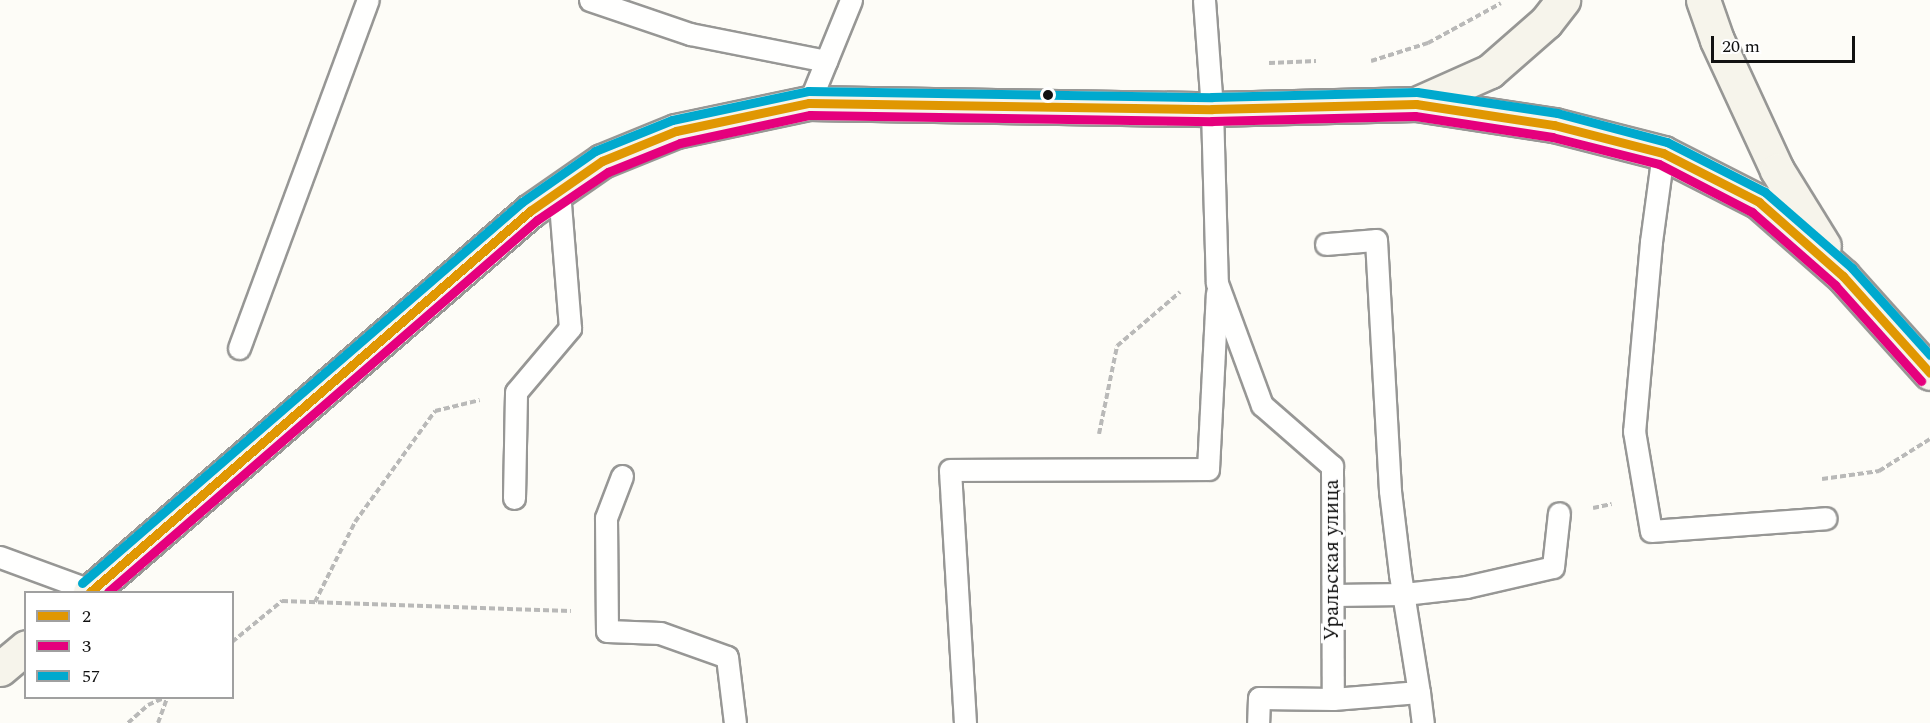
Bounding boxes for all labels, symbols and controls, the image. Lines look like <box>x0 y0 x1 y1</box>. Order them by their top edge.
scale bar <box>1714 24 1858 62</box>
text: 20 m <box>1722 33 1760 60</box>
unlabelled marker <box>1042 89 1054 101</box>
street label: Уральская улица <box>1319 479 1345 641</box>
legend <box>24 591 234 699</box>
text: 2 <box>82 603 91 630</box>
text: 3 <box>82 633 91 660</box>
text: 57 <box>82 663 100 690</box>

